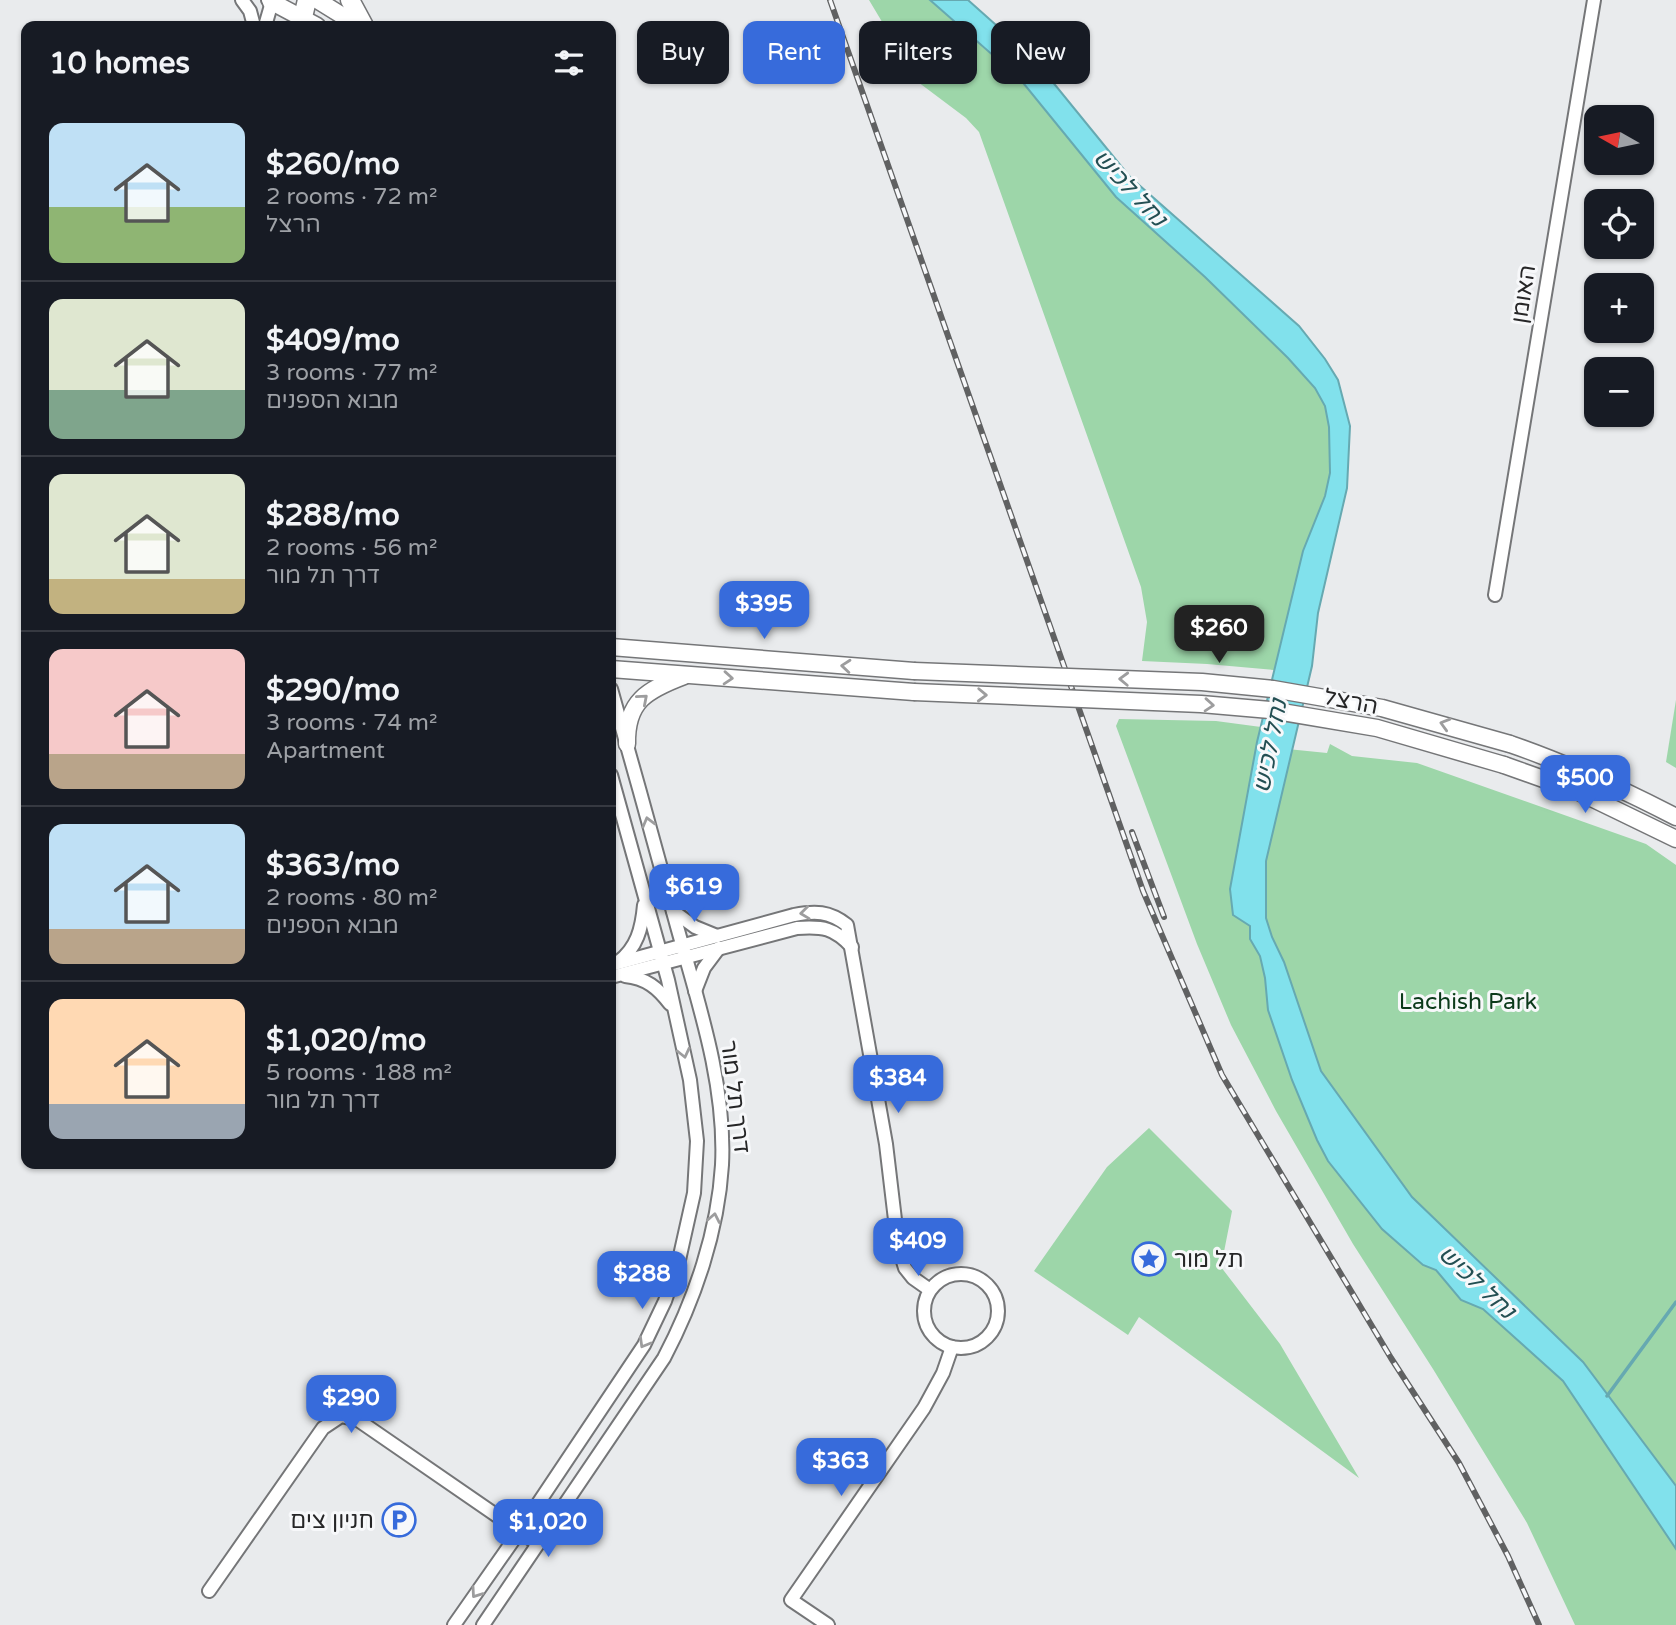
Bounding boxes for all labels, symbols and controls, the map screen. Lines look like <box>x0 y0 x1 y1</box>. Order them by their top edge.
chip: Buy <box>637 21 729 84</box>
chip: Rent <box>743 21 845 84</box>
chip: Filters <box>859 21 977 84</box>
chip: New <box>991 21 1090 84</box>
icon: filters <box>550 44 588 82</box>
text: 10 homes <box>49 45 190 82</box>
north arrow <box>1584 105 1654 175</box>
map controls <box>1584 105 1654 427</box>
water label: נחל לכיש <box>1087 144 1174 234</box>
text: $260/mo <box>266 146 400 183</box>
icon: home <box>105 151 189 235</box>
text: 2 rooms · 72 m² <box>266 183 437 211</box>
button: locate <box>1584 189 1654 259</box>
text: הרצל <box>266 211 321 239</box>
street label: האומן <box>1506 263 1542 325</box>
button: + <box>1584 273 1654 343</box>
text: $409/mo <box>266 322 400 359</box>
icon: home <box>105 327 189 411</box>
button: − <box>1584 357 1654 427</box>
text: 3 rooms · 77 m² <box>266 359 437 387</box>
text: מבוא הספנים <box>266 387 399 415</box>
text: $288/mo <box>266 497 400 534</box>
icon: home <box>105 502 189 586</box>
text: 2 rooms · 56 m² <box>266 534 437 562</box>
text: דרך תל מור <box>266 562 380 590</box>
pin: $395 <box>723 582 805 641</box>
text: $395 <box>735 590 793 618</box>
pin: $260 <box>1178 606 1260 665</box>
text: $260 <box>1190 614 1248 642</box>
one-way arrow <box>841 659 852 674</box>
one-way arrow <box>722 670 733 685</box>
text: $290/mo <box>266 672 400 709</box>
one-way arrow <box>1118 672 1129 687</box>
icon: home <box>105 677 189 761</box>
street label: הרצל <box>1321 683 1380 721</box>
one-way arrow <box>977 688 988 703</box>
one-way arrow <box>634 695 647 707</box>
water label: נחל לכיש <box>1247 695 1294 795</box>
one-way arrow <box>1204 697 1215 712</box>
text: 3 rooms · 74 m² <box>266 709 437 737</box>
one-way arrow <box>1439 718 1451 733</box>
text: Apartment <box>266 737 385 765</box>
pin: $500 <box>1544 756 1626 815</box>
text: $500 <box>1556 764 1614 792</box>
one-way arrow <box>642 816 656 828</box>
text: $363/mo <box>266 847 400 884</box>
icon: home <box>105 852 189 936</box>
pin: $619 <box>653 864 735 924</box>
text: $619 <box>665 873 723 901</box>
text: 2 rooms · 80 m² <box>266 884 437 912</box>
one-way arrow <box>800 906 811 921</box>
text: מבוא הספנים <box>266 912 399 940</box>
park label: Lachish Park <box>1399 988 1537 1016</box>
text: $1,020/mo <box>266 1022 426 1059</box>
icon: home <box>105 1027 189 1111</box>
street label: דרך תל מור <box>714 1039 756 1155</box>
one-way arrow <box>676 1047 690 1059</box>
pin: $384 <box>857 1056 939 1115</box>
text: 5 rooms · 188 m² <box>266 1059 452 1087</box>
text: $384 <box>869 1064 927 1092</box>
text: דרך תל מור <box>266 1087 380 1115</box>
one-way arrow <box>706 1212 721 1224</box>
pin: $409 <box>877 1218 959 1278</box>
text: $409 <box>889 1227 947 1255</box>
water label: נחל לכיש <box>1432 1239 1522 1326</box>
place icon: תל מור <box>1130 1240 1168 1278</box>
place label: תל מור <box>1174 1246 1244 1274</box>
pin: $288 <box>601 1252 683 1311</box>
text: $288 <box>613 1260 671 1288</box>
one-way arrow <box>639 1336 652 1349</box>
pin: $290 <box>310 1376 392 1435</box>
text: $290 <box>322 1384 380 1412</box>
pin: $363 <box>800 1438 882 1498</box>
text: $363 <box>812 1447 870 1475</box>
pin: $1,020 <box>491 1500 605 1559</box>
parking icon: חניון צים <box>380 1501 418 1539</box>
place label: חניון צים <box>290 1507 374 1535</box>
text: $1,020 <box>509 1508 587 1536</box>
one-way arrow <box>472 1585 484 1598</box>

